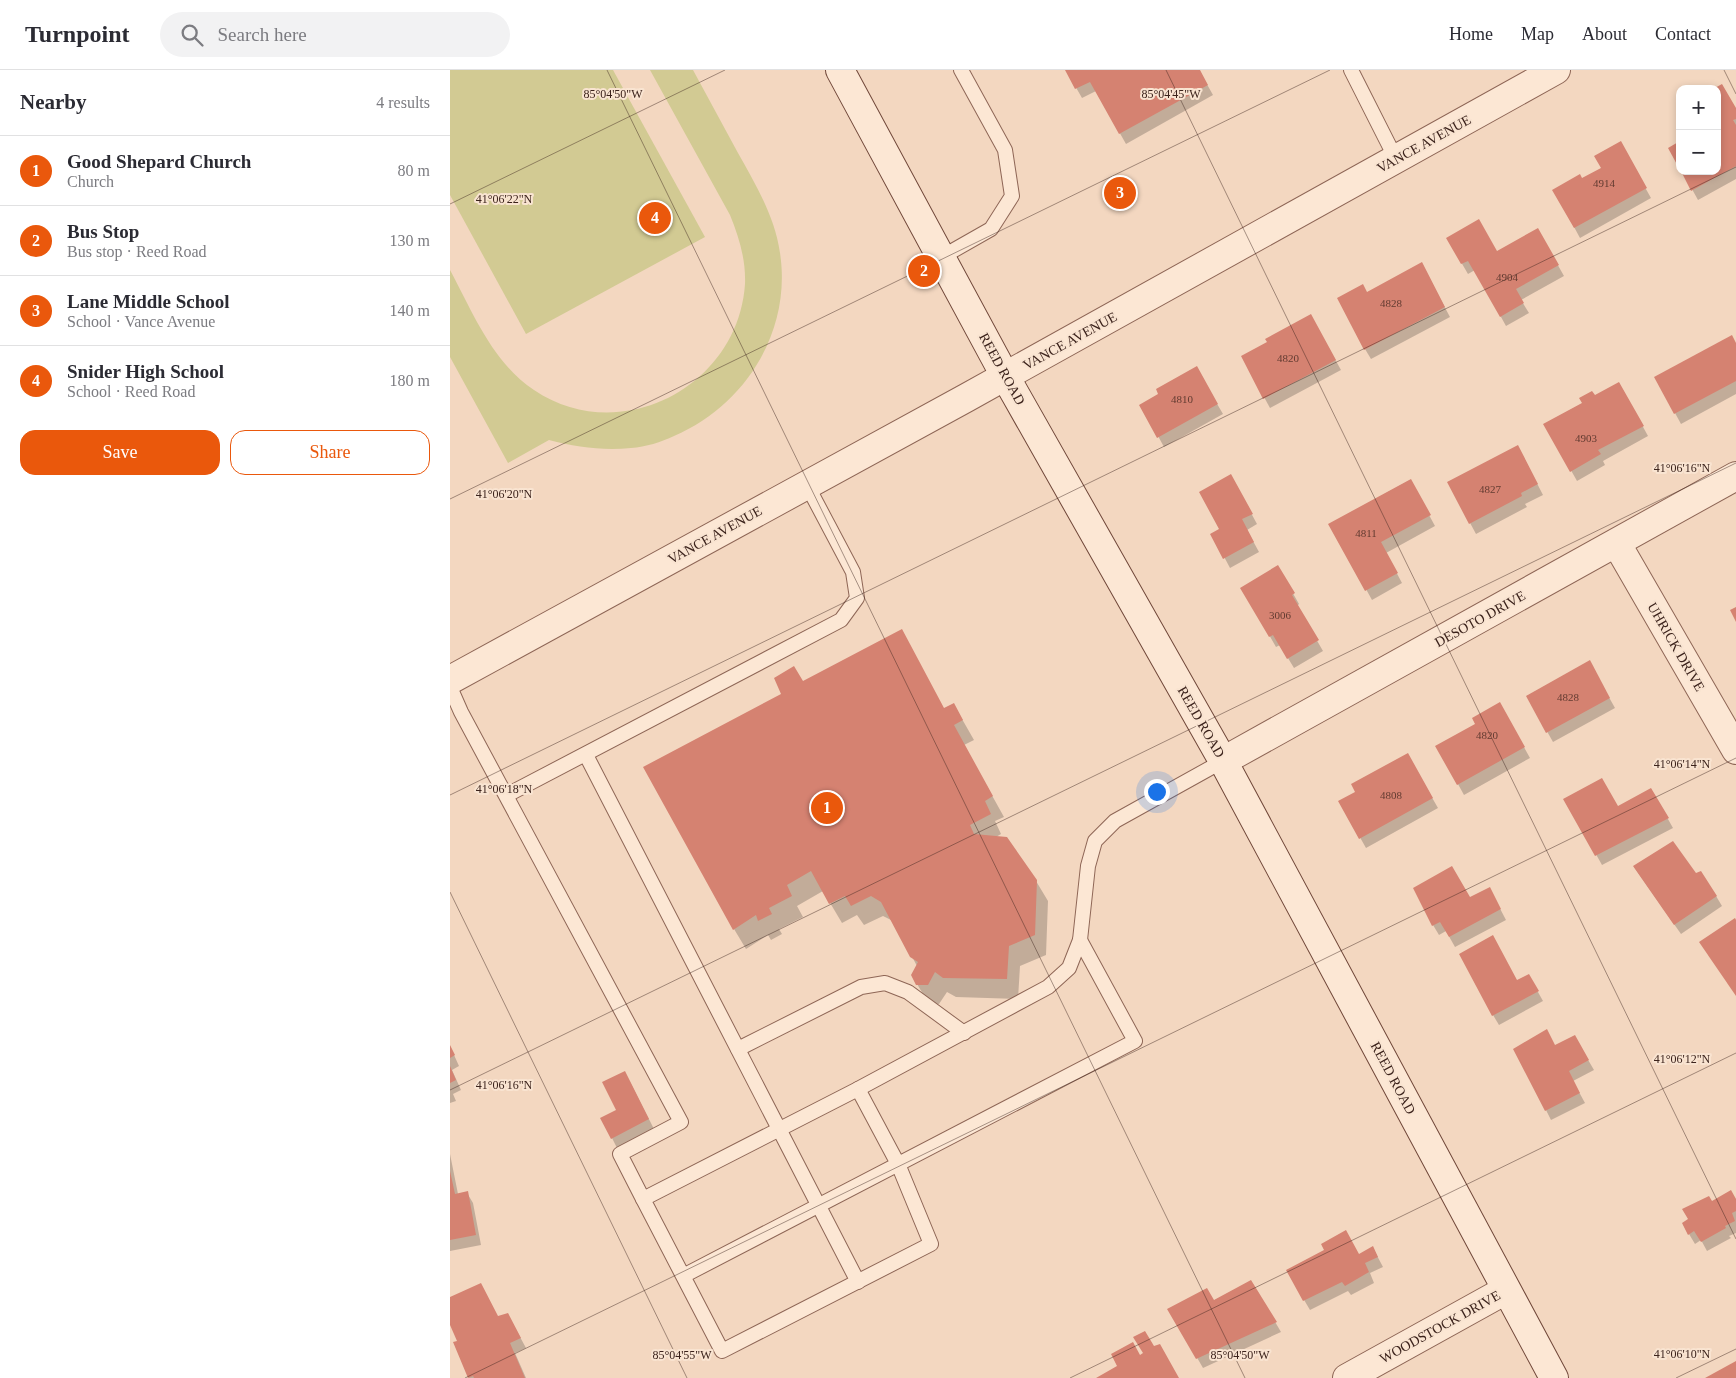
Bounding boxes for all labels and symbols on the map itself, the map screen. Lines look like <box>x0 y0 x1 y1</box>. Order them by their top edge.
text: 85°04'50"W <box>583 87 643 101</box>
text: 85°04'45"W <box>1141 87 1201 101</box>
street label: VANCE AVENUE <box>1374 112 1474 176</box>
pin: 3 <box>1104 174 1136 212</box>
house number: 4914 <box>1593 177 1616 189</box>
text: 41°06'22"N <box>476 192 533 206</box>
pin: 4 <box>639 199 671 237</box>
pin: 2 <box>908 252 940 290</box>
house number: 4904 <box>1496 271 1519 283</box>
house number: 4828 <box>1380 297 1403 309</box>
street label: VANCE AVENUE <box>1020 309 1120 373</box>
street label: REED ROAD <box>976 330 1028 408</box>
house number: 4820 <box>1277 352 1300 364</box>
house number: 4810 <box>1171 393 1194 405</box>
house number: 4903 <box>1575 432 1598 444</box>
text: 41°06'16"N <box>1654 461 1711 475</box>
house number: 4827 <box>1479 483 1502 495</box>
text: 41°06'20"N <box>476 487 533 501</box>
street label: VANCE AVENUE <box>665 503 765 567</box>
house number: 4811 <box>1355 527 1377 539</box>
street label: DESOTO DRIVE <box>1432 588 1528 650</box>
street label: UHRICK DRIVE <box>1645 600 1707 694</box>
house number: 3006 <box>1269 609 1292 621</box>
street label: REED ROAD <box>1175 684 1227 760</box>
house number: 4828 <box>1557 691 1580 703</box>
house number: 4820 <box>1476 729 1499 741</box>
text: 41°06'14"N <box>1654 757 1711 771</box>
your location <box>1144 779 1170 805</box>
text: 41°06'18"N <box>476 782 533 796</box>
pin: 1 <box>811 789 843 827</box>
house number: 4808 <box>1380 789 1403 801</box>
street label: REED ROAD <box>1368 1039 1418 1117</box>
text: 41°06'12"N <box>1654 1052 1711 1066</box>
text: 41°06'16"N <box>476 1078 533 1092</box>
street label: WOODSTOCK DRIVE <box>1377 1288 1503 1366</box>
text: 41°06'10"N <box>1654 1347 1711 1361</box>
text: 85°04'55"W <box>652 1348 712 1362</box>
text: 85°04'50"W <box>1210 1348 1270 1362</box>

